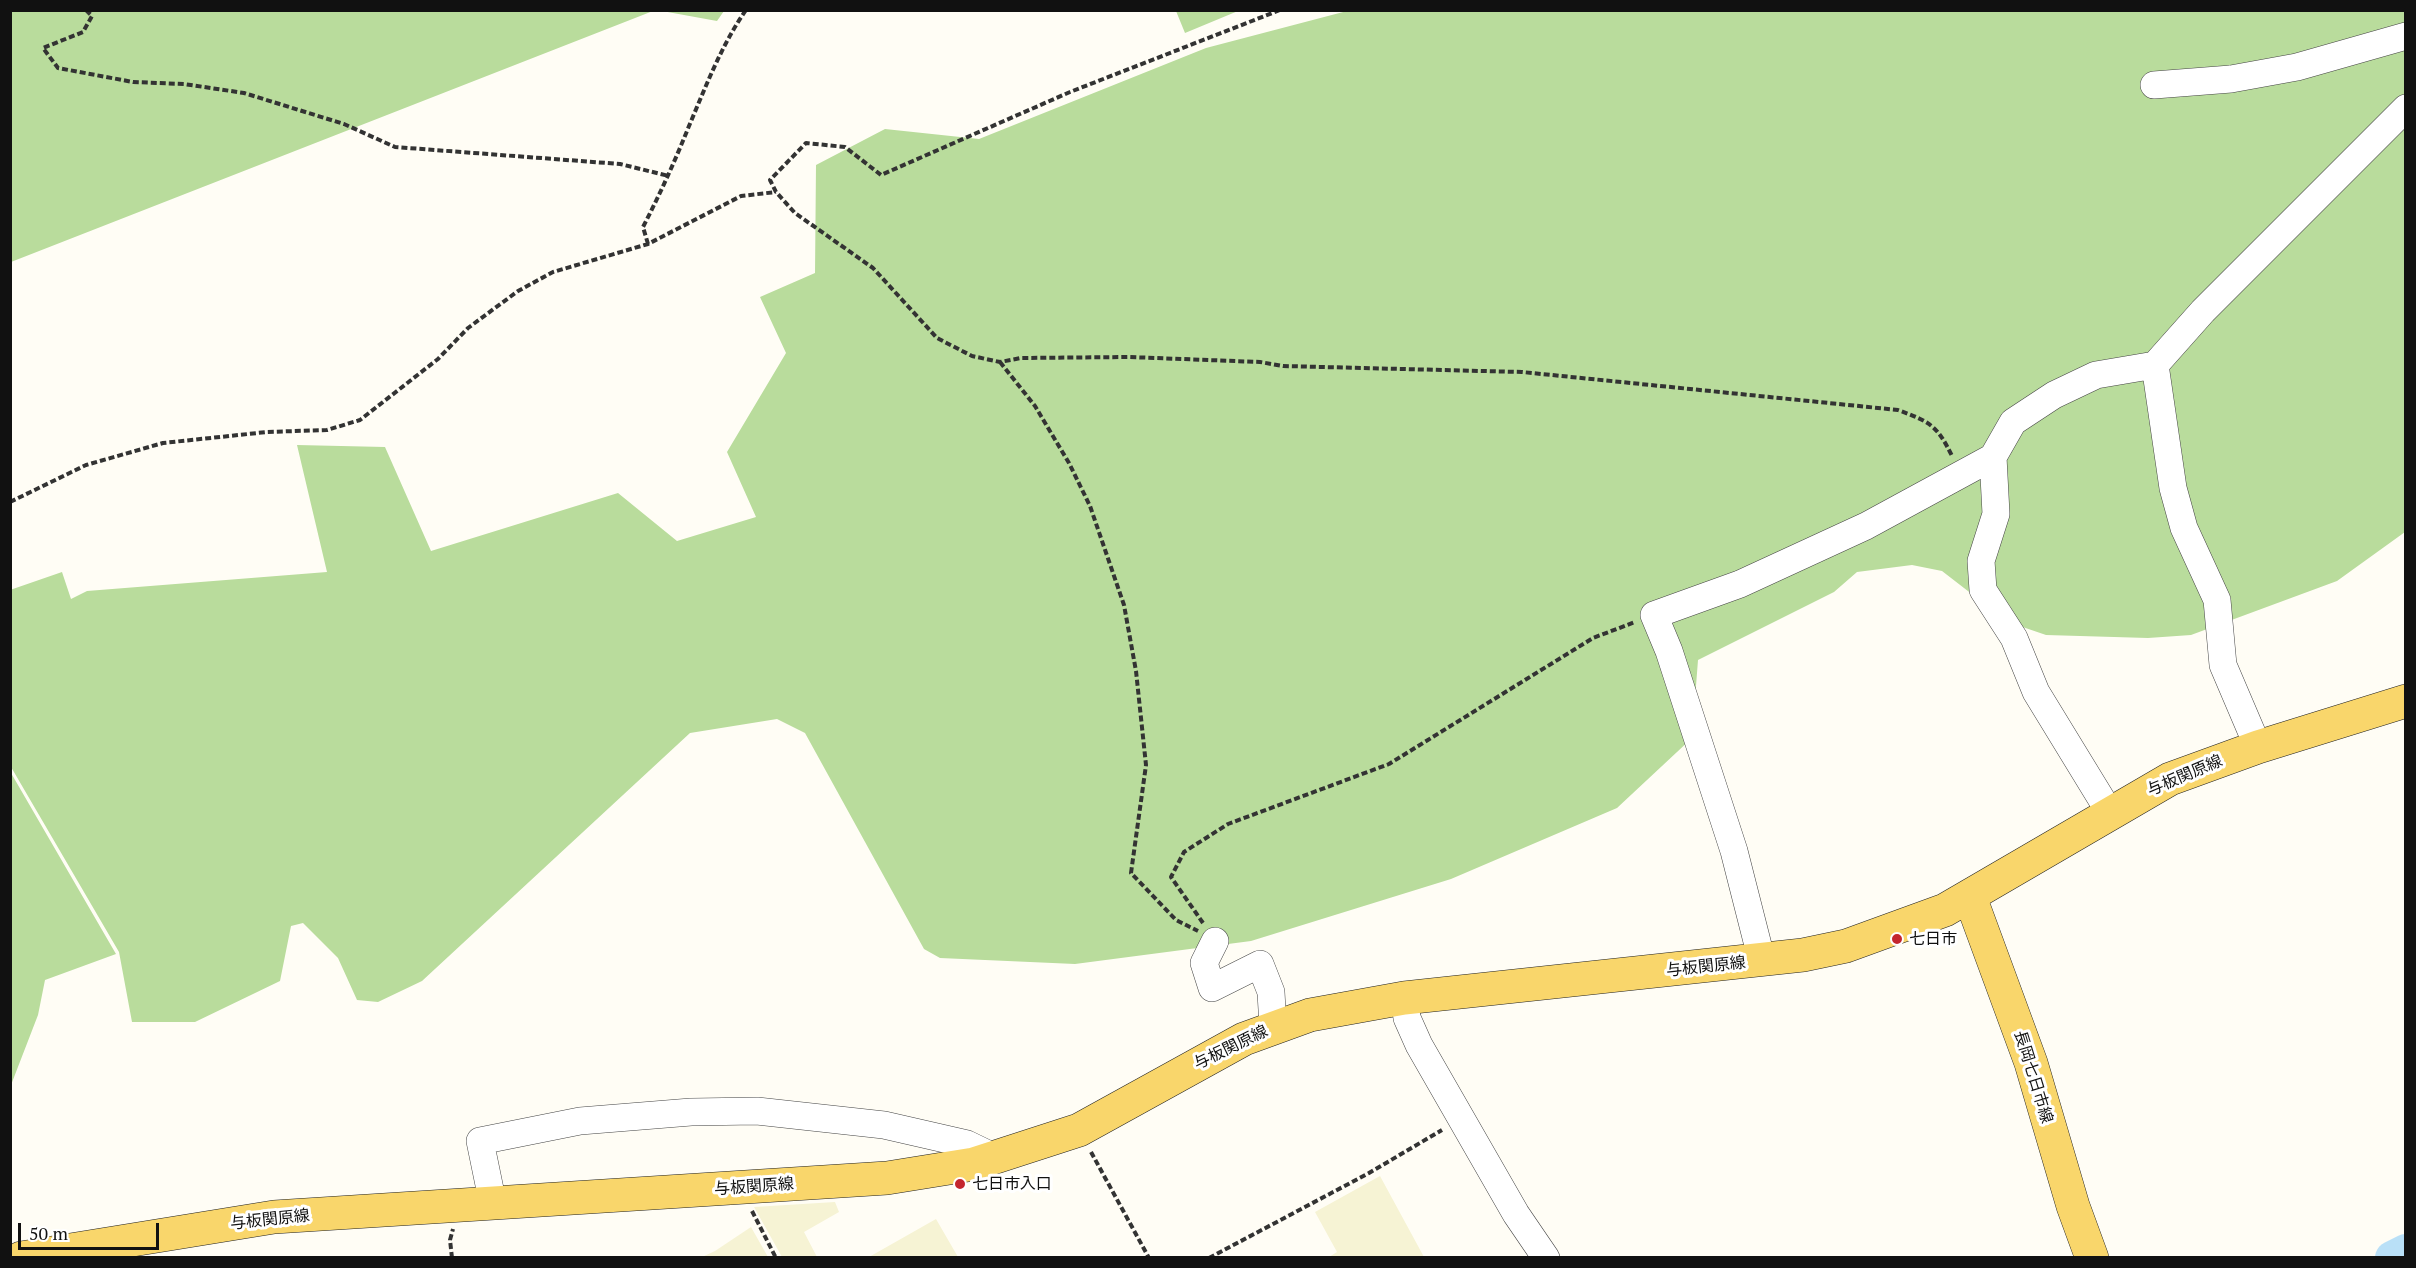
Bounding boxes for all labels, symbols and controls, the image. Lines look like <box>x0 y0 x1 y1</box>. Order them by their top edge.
street label: 与板関原線 <box>2144 752 2226 800</box>
place label: 七日市 <box>1909 929 1957 949</box>
marker: 七日市 <box>1890 932 1904 946</box>
street label: 与板関原線 <box>1665 953 1747 981</box>
street label: 与板関原線 <box>1191 1022 1271 1074</box>
street label: 長岡七日市線 <box>2010 1028 2056 1126</box>
place label: 七日市入口 <box>972 1174 1052 1194</box>
street label: 与板関原線 <box>713 1175 795 1199</box>
marker: 七日市入口 <box>953 1177 967 1191</box>
street label: 与板関原線 <box>229 1206 311 1234</box>
scale bar <box>21 1211 162 1249</box>
text: 50 m <box>29 1221 68 1245</box>

